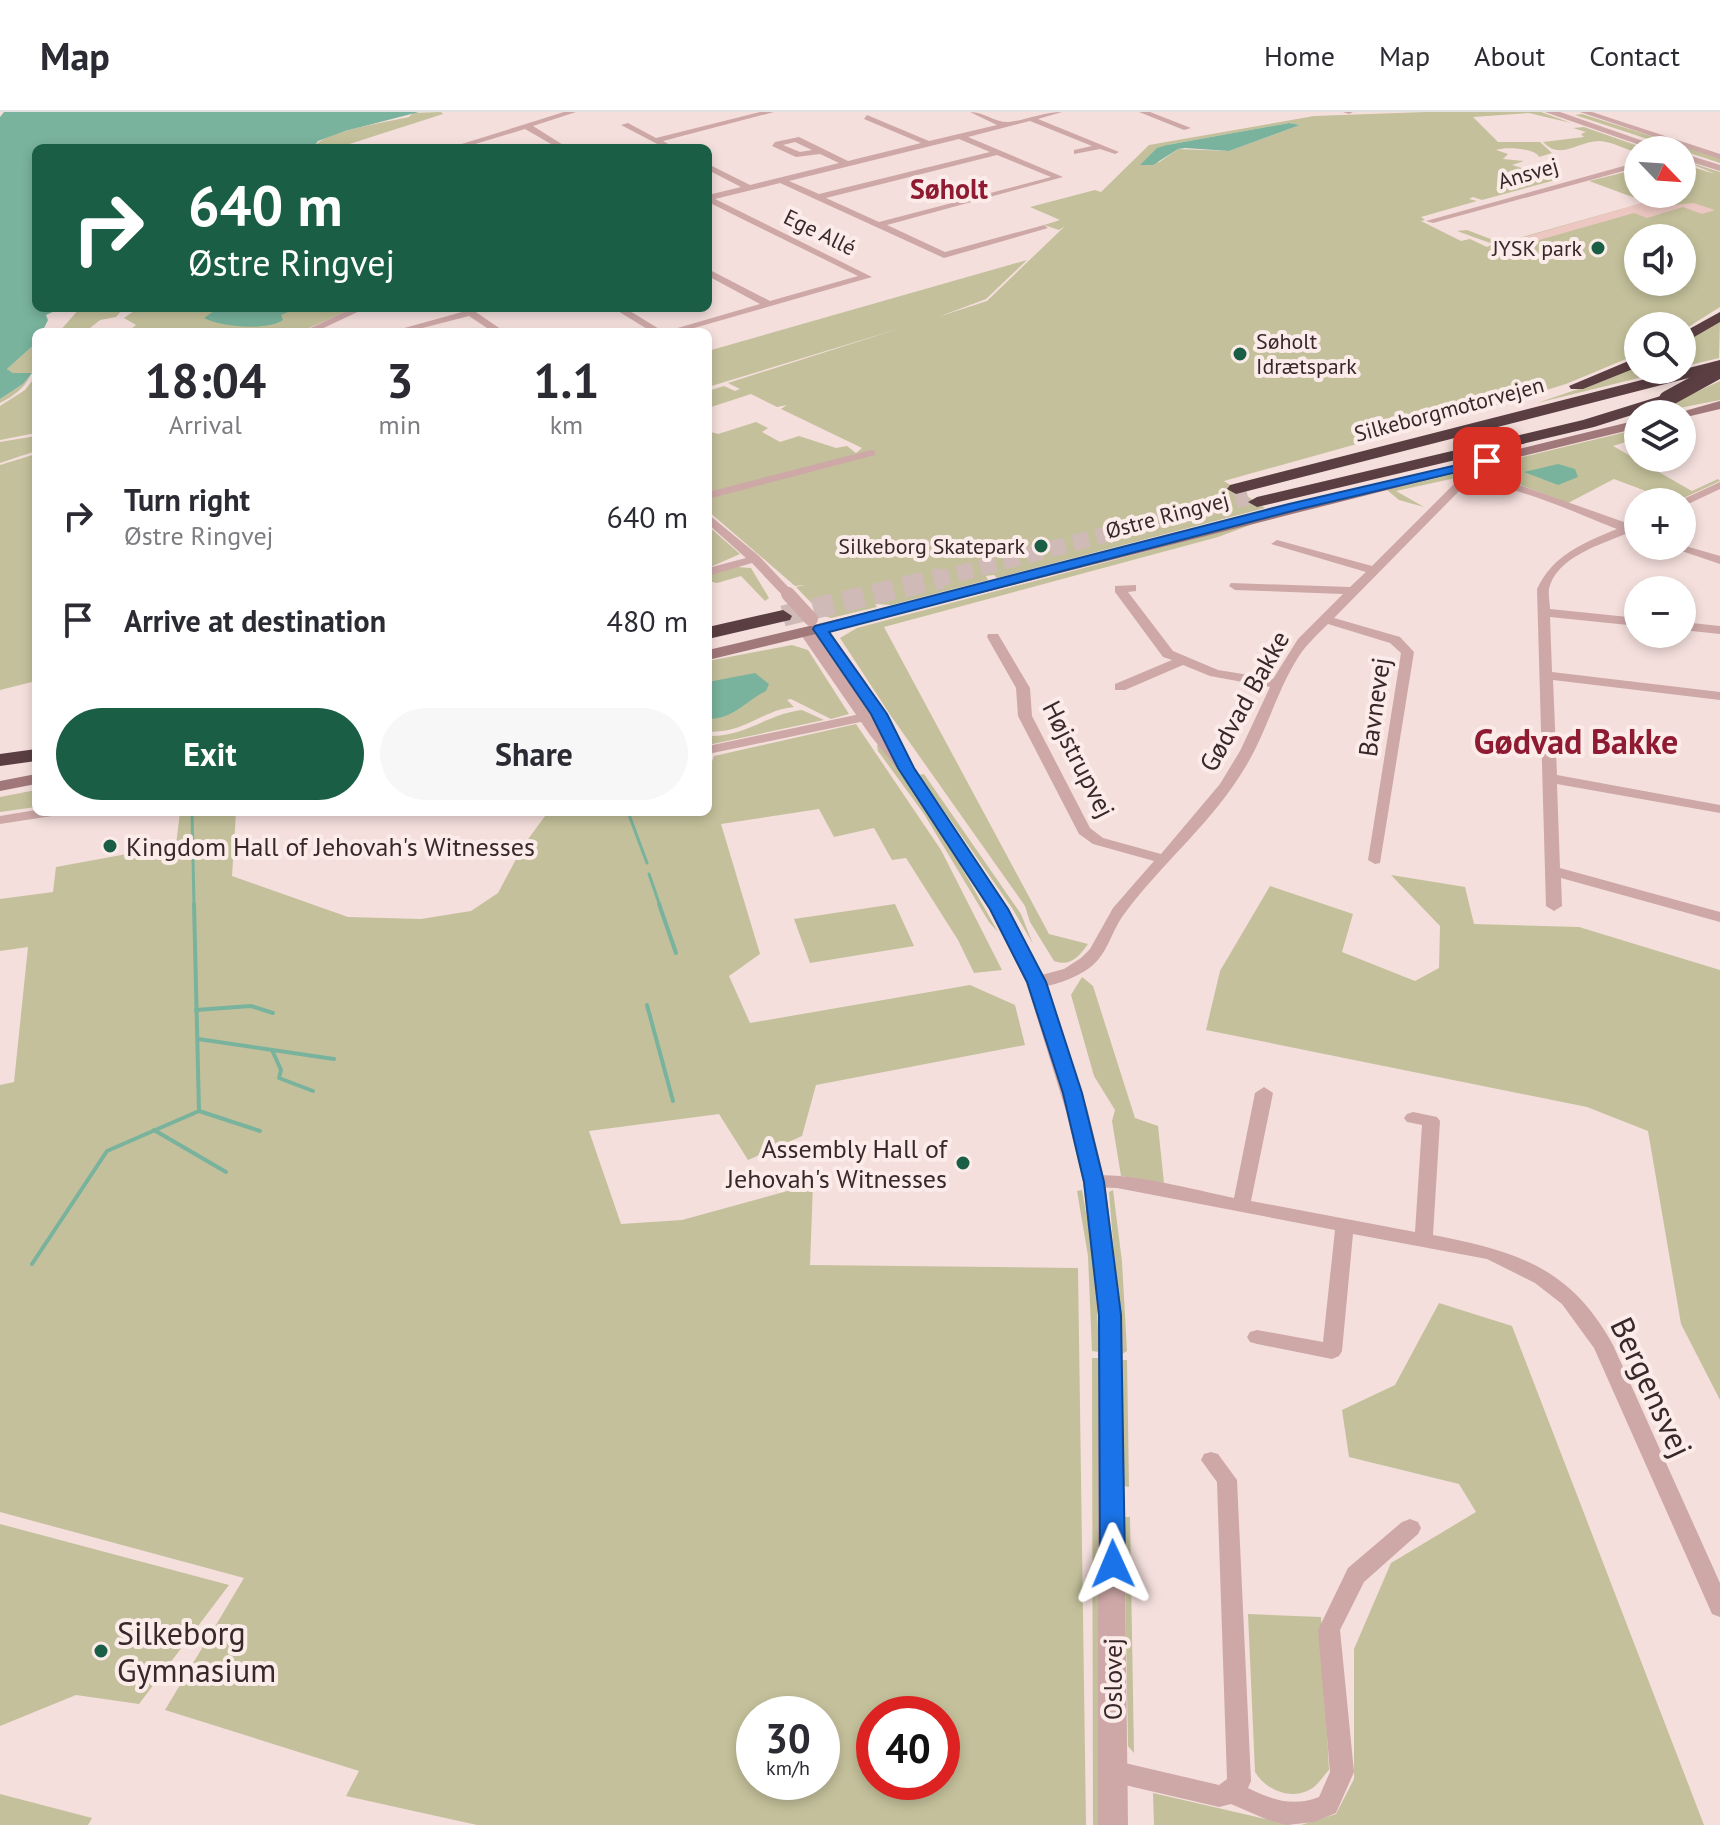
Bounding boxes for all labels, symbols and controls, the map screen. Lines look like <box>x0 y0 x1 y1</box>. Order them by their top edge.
text: Map <box>40 31 110 80</box>
text: Home <box>1264 37 1335 74</box>
text: Map <box>1379 37 1430 74</box>
text: About <box>1474 37 1545 74</box>
text: Contact <box>1589 37 1680 74</box>
north arrow <box>1624 136 1696 208</box>
map controls <box>1624 136 1696 648</box>
street label: Ansvej <box>1495 151 1561 195</box>
text: 640 m <box>188 169 343 241</box>
district label: Søholt <box>910 170 988 207</box>
icon: right <box>56 176 160 280</box>
street label: Ege Allé <box>779 203 861 261</box>
button: sound <box>1624 224 1696 296</box>
place label: JYSK park <box>1491 234 1582 262</box>
text: Østre Ringvej <box>188 239 395 286</box>
marker: JYSK park <box>1589 239 1607 257</box>
button: search <box>1624 312 1696 384</box>
place label: Søholt Idrætspark <box>1256 327 1357 380</box>
marker: Søholt Idrætspark <box>1231 345 1249 363</box>
text: 18:04 <box>144 349 266 411</box>
text: 3 <box>386 349 413 411</box>
text: 1.1 <box>533 349 600 411</box>
street label: Silkeborgmotorvejen <box>1351 370 1547 448</box>
button: layers <box>1624 400 1696 472</box>
text: Arrival <box>169 408 242 441</box>
text: min <box>379 408 421 441</box>
text: km <box>550 408 583 441</box>
pin <box>1453 427 1521 495</box>
icon: arrive <box>1465 439 1509 483</box>
text: Turn right <box>124 480 250 519</box>
street label: Østre Ringvej <box>1102 485 1232 545</box>
button: + <box>1624 488 1696 560</box>
icon: right <box>56 494 100 538</box>
text: 640 m <box>607 497 688 536</box>
text: Østre Ringvej <box>124 519 274 552</box>
place label: Silkeborg Skatepark <box>838 532 1025 560</box>
marker: Silkeborg Skatepark <box>1032 537 1050 555</box>
button: − <box>1624 576 1696 648</box>
icon: arrive <box>56 598 100 642</box>
text: Arrive at destination <box>124 601 386 640</box>
text: 480 m <box>607 601 688 640</box>
street label: Gødvad Bakke <box>1192 625 1296 777</box>
street label: Bavnevej <box>1351 655 1397 759</box>
street label: Højstrupvej <box>1035 695 1123 823</box>
button: Exit <box>56 708 364 800</box>
button: Share <box>380 708 688 800</box>
district label: Gødvad Bakke <box>1474 719 1678 763</box>
place label: Kingdom Hall of Jehovah's Witnesses <box>126 830 535 863</box>
marker: Kingdom Hall of Jehovah's Witnesses <box>101 837 119 855</box>
place label: Assembly Hall of Jehovah's Witnesses <box>725 1132 949 1195</box>
marker: Assembly Hall of Jehovah's Witnesses <box>954 1154 972 1172</box>
street label: Bergensvej <box>1601 1310 1703 1464</box>
position arrow <box>1071 1522 1155 1606</box>
place label: Silkeborg Gymnasium <box>117 1612 276 1691</box>
street label: Oslovej <box>1096 1638 1129 1720</box>
marker: Silkeborg Gymnasium <box>92 1642 110 1660</box>
speed limit sign: 40 <box>856 1696 960 1800</box>
text: 30 <box>765 1712 811 1764</box>
text: km/h <box>766 1755 810 1781</box>

